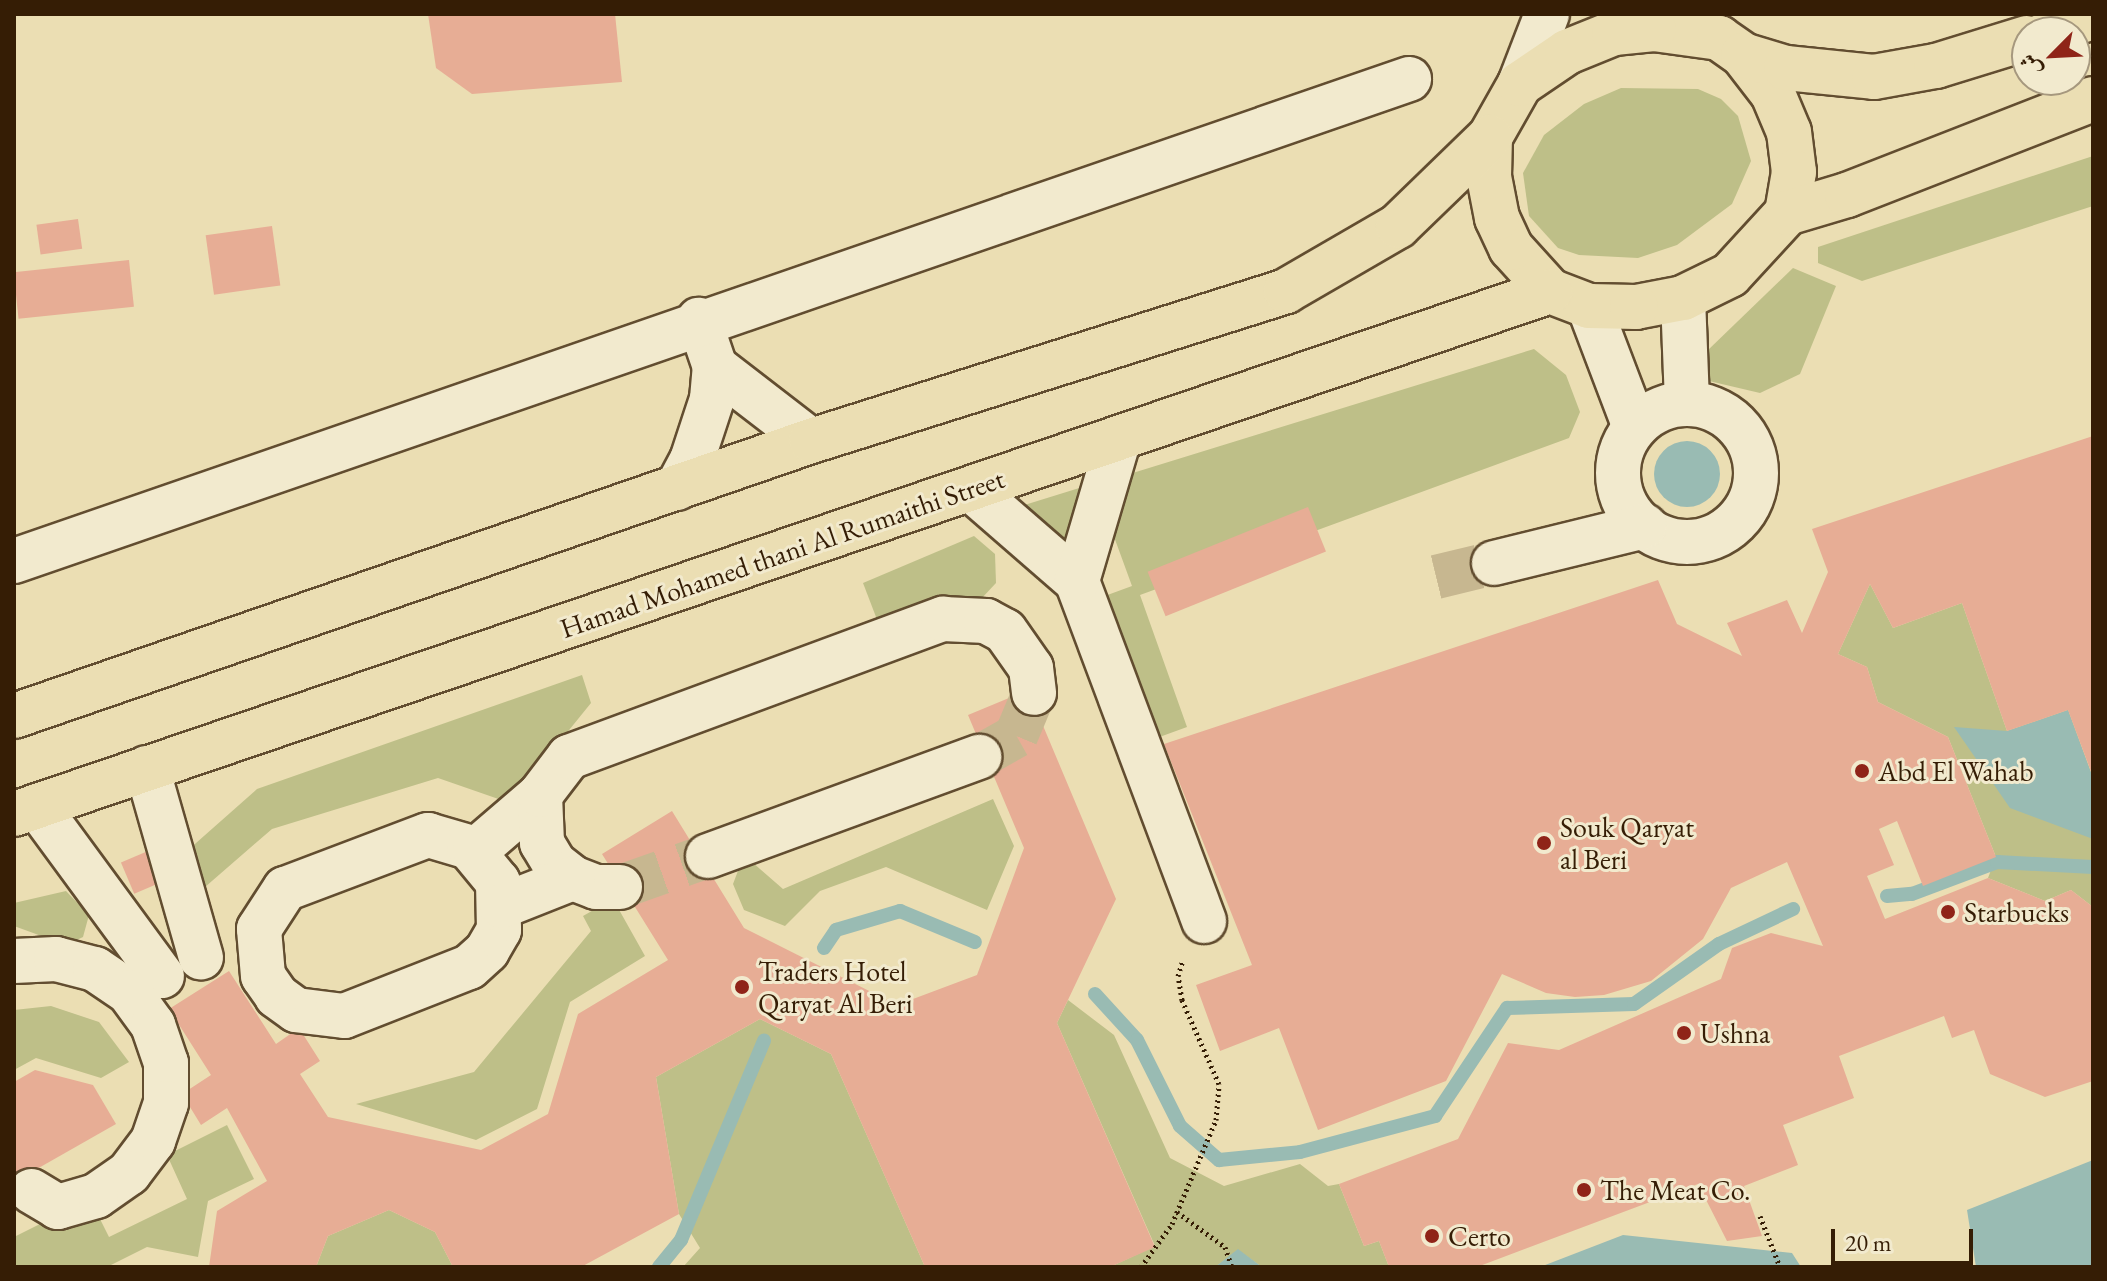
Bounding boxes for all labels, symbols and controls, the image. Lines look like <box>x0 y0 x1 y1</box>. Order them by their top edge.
north arrow <box>2011 16 2091 96</box>
text: ش <box>2013 49 2048 81</box>
street label: Hamad Mohamed thani Al Rumaithi Street <box>556 461 1008 645</box>
place label: Abd El Wahab <box>1878 754 2034 788</box>
marker: Abd El Wahab <box>1853 762 1871 780</box>
place label: Souk Qaryat al Beri <box>1560 810 1694 876</box>
marker: Souk Qaryat al Beri <box>1535 834 1553 852</box>
place label: Starbucks <box>1964 895 2069 929</box>
marker: Starbucks <box>1939 903 1957 921</box>
place label: Traders Hotel Qaryat Al Beri <box>758 954 913 1020</box>
marker: Traders Hotel Qaryat Al Beri <box>733 978 751 996</box>
place label: Ushna <box>1700 1016 1770 1050</box>
marker: Ushna <box>1675 1024 1693 1042</box>
place label: The Meat Co. <box>1600 1173 1750 1207</box>
marker: The Meat Co. <box>1575 1181 1593 1199</box>
scale bar <box>1835 1213 1977 1263</box>
place label: Certo <box>1448 1219 1511 1253</box>
marker: Certo <box>1423 1227 1441 1245</box>
text: 20 m <box>1845 1227 1892 1258</box>

